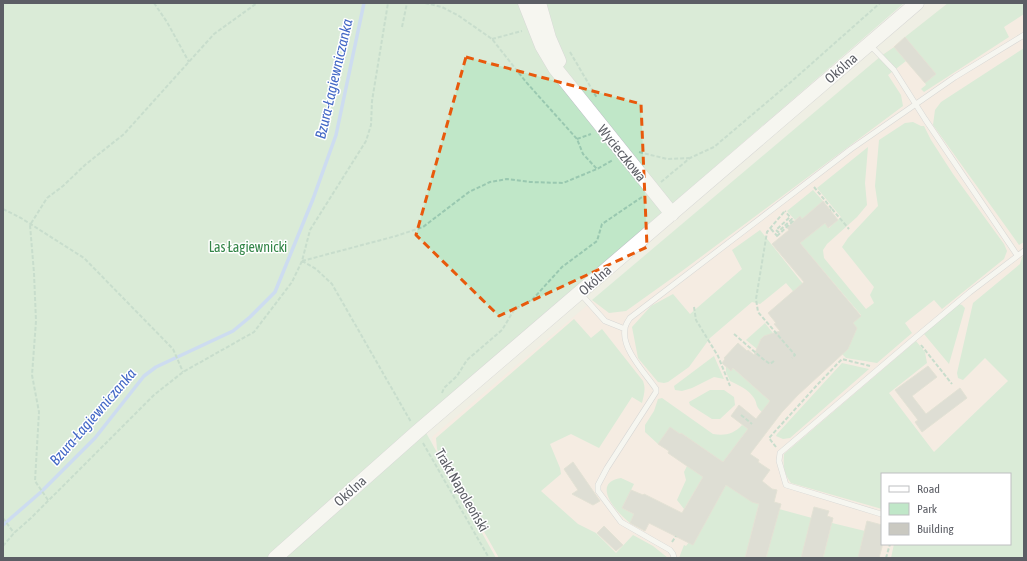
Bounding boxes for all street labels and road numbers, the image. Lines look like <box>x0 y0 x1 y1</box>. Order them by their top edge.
street label: Okólna <box>822 50 860 86</box>
street label: Wycieczkowa <box>594 122 650 184</box>
street label: Okólna <box>576 262 614 298</box>
street label: Trakt Napoleoński <box>432 446 492 534</box>
street label: Okólna <box>331 472 369 510</box>

